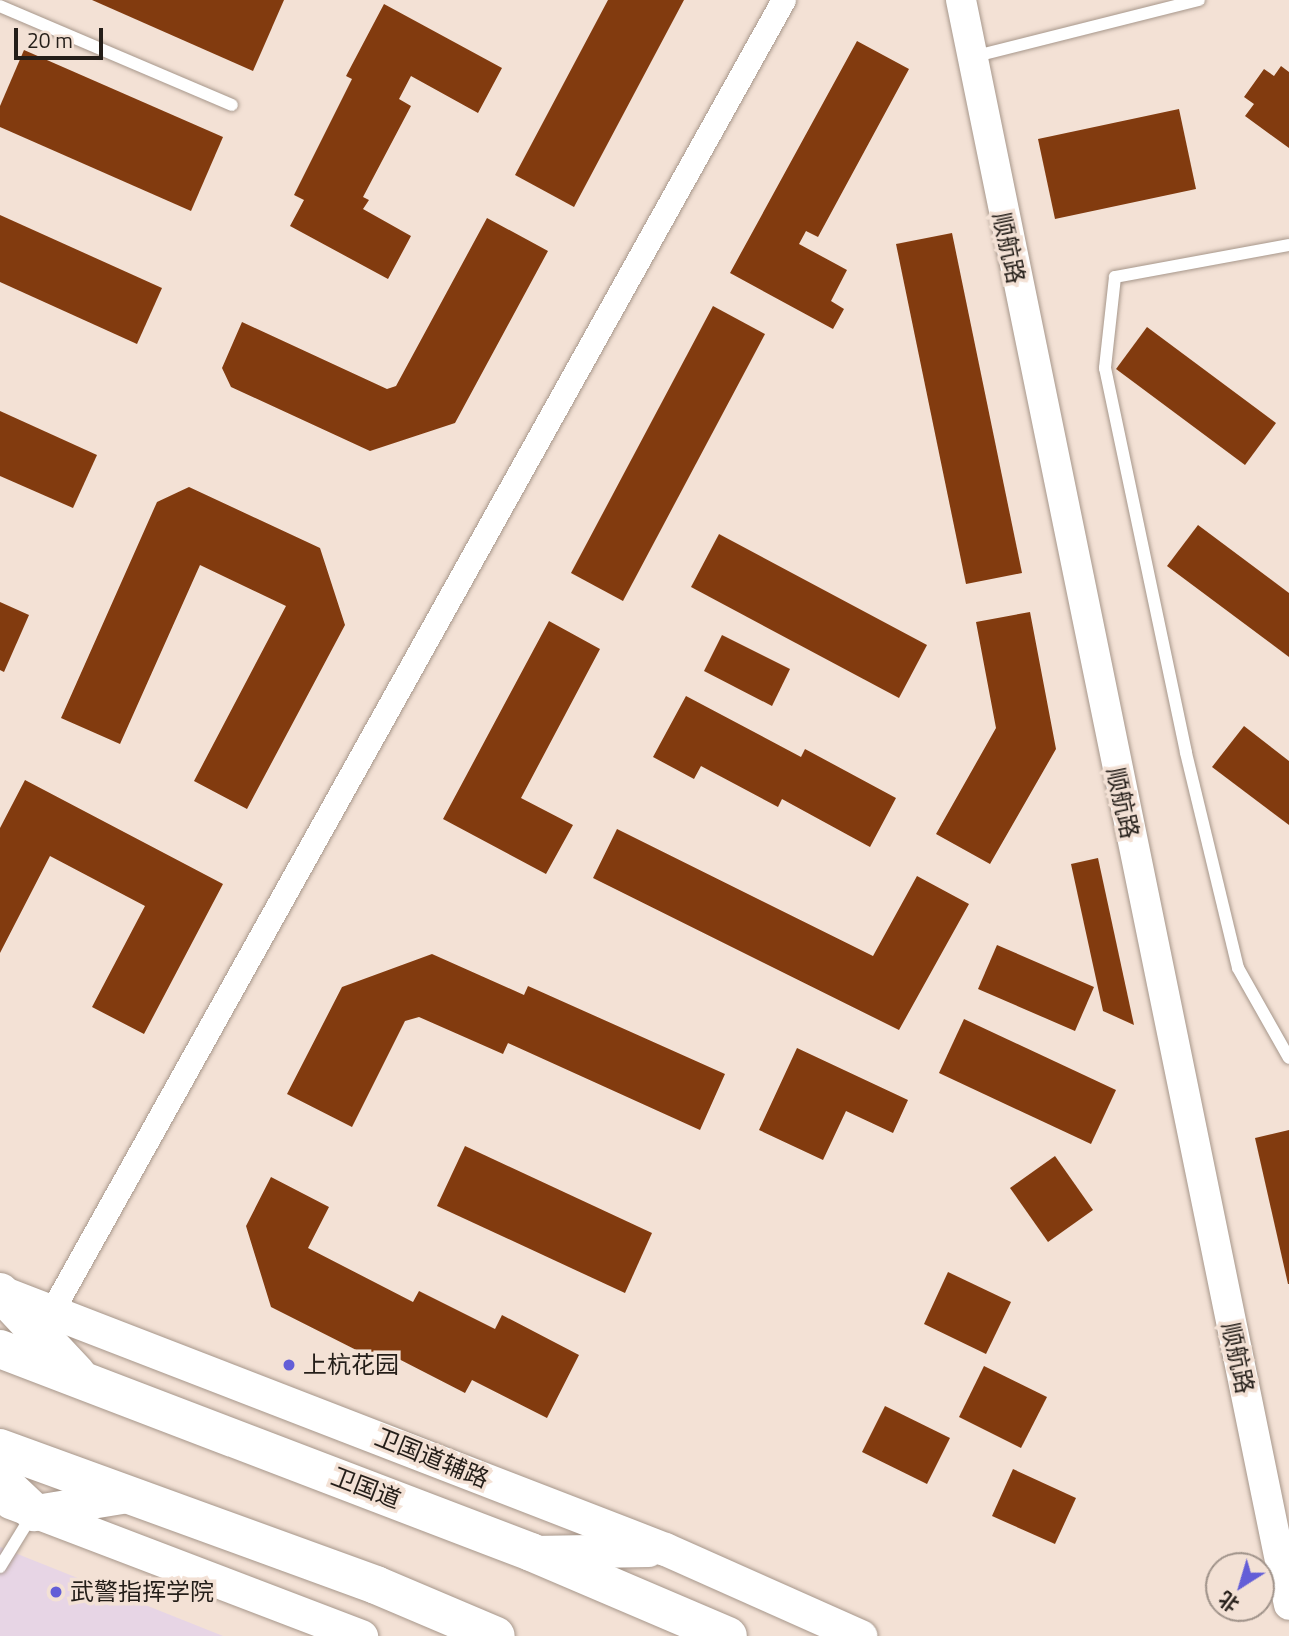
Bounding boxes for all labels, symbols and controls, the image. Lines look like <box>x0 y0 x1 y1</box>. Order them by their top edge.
scale bar <box>18 14 107 58</box>
text: 20 m <box>27 24 73 56</box>
street label: 顺航路 <box>987 210 1031 286</box>
street label: 顺航路 <box>1101 765 1145 841</box>
street label: 顺航路 <box>1216 1320 1260 1396</box>
place label: 上杭花园 <box>303 1351 399 1379</box>
marker: 上杭花园 <box>281 1357 297 1373</box>
street label: 卫国道辅路 <box>371 1422 493 1494</box>
street label: 卫国道 <box>327 1462 405 1514</box>
north arrow <box>1205 1552 1275 1622</box>
place label: 武警指挥学院 <box>70 1578 214 1606</box>
marker: 武警指挥学院 <box>48 1584 64 1600</box>
text: 北 <box>1212 1585 1245 1620</box>

